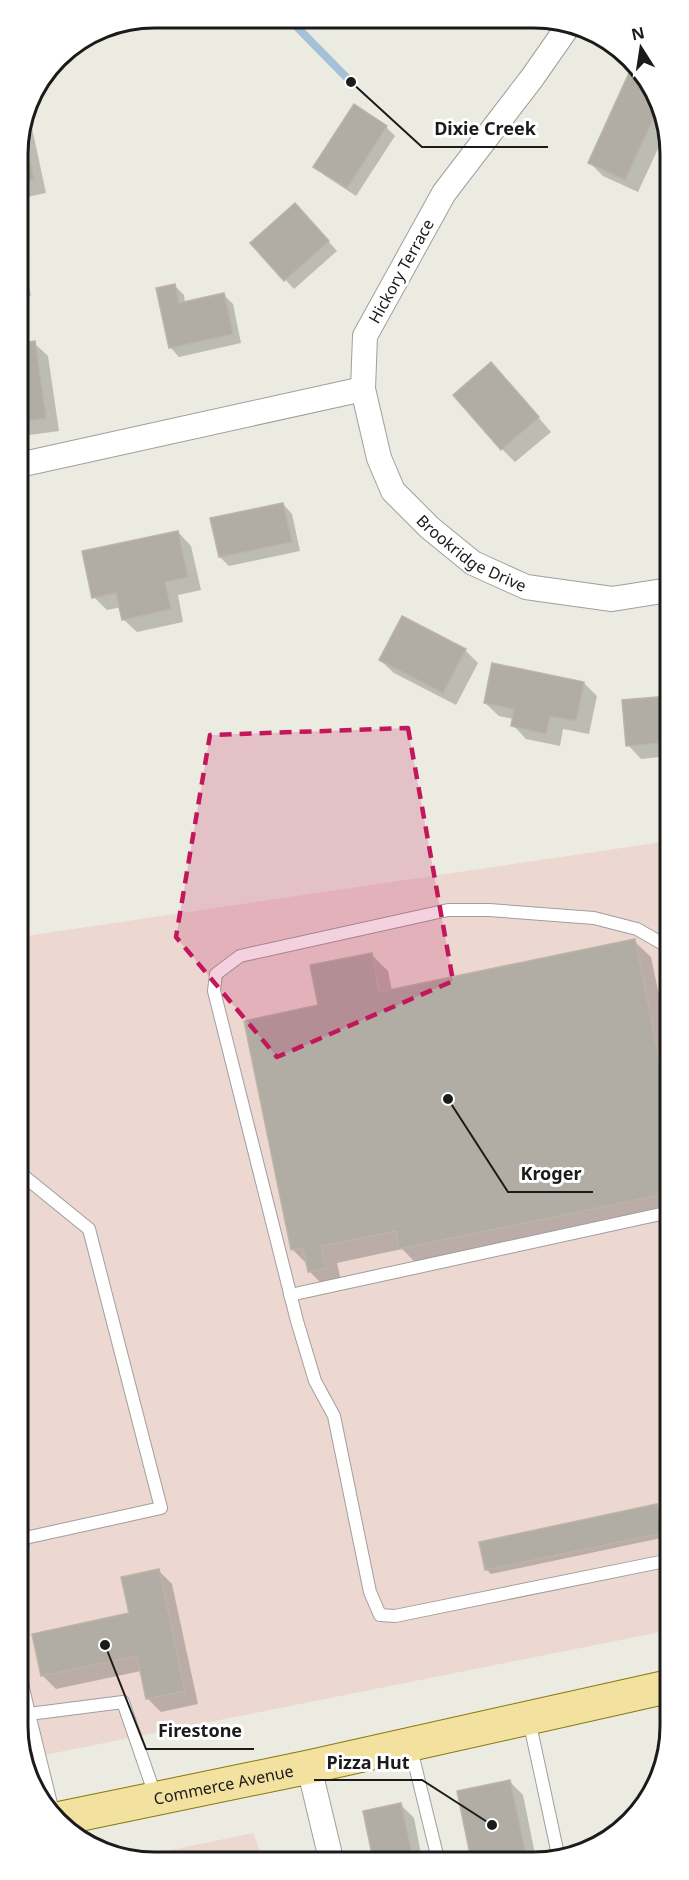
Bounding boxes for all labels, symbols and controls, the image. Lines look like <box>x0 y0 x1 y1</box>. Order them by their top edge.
north arrow <box>611 18 671 78</box>
text: N <box>629 21 647 45</box>
callout: Dixie Creek <box>422 111 548 147</box>
text: Dixie Creek <box>434 116 537 140</box>
street label: Hickory Terrace <box>363 215 439 327</box>
street label: Brookridge Drive <box>412 510 530 597</box>
callout: Kroger <box>508 1156 593 1192</box>
text: Kroger <box>520 1161 582 1185</box>
callout: Firestone <box>146 1713 254 1749</box>
text: Firestone <box>158 1718 242 1742</box>
callout: Pizza Hut <box>314 1744 422 1780</box>
text: Pizza Hut <box>326 1750 410 1774</box>
street label: Commerce Avenue <box>152 1760 295 1810</box>

